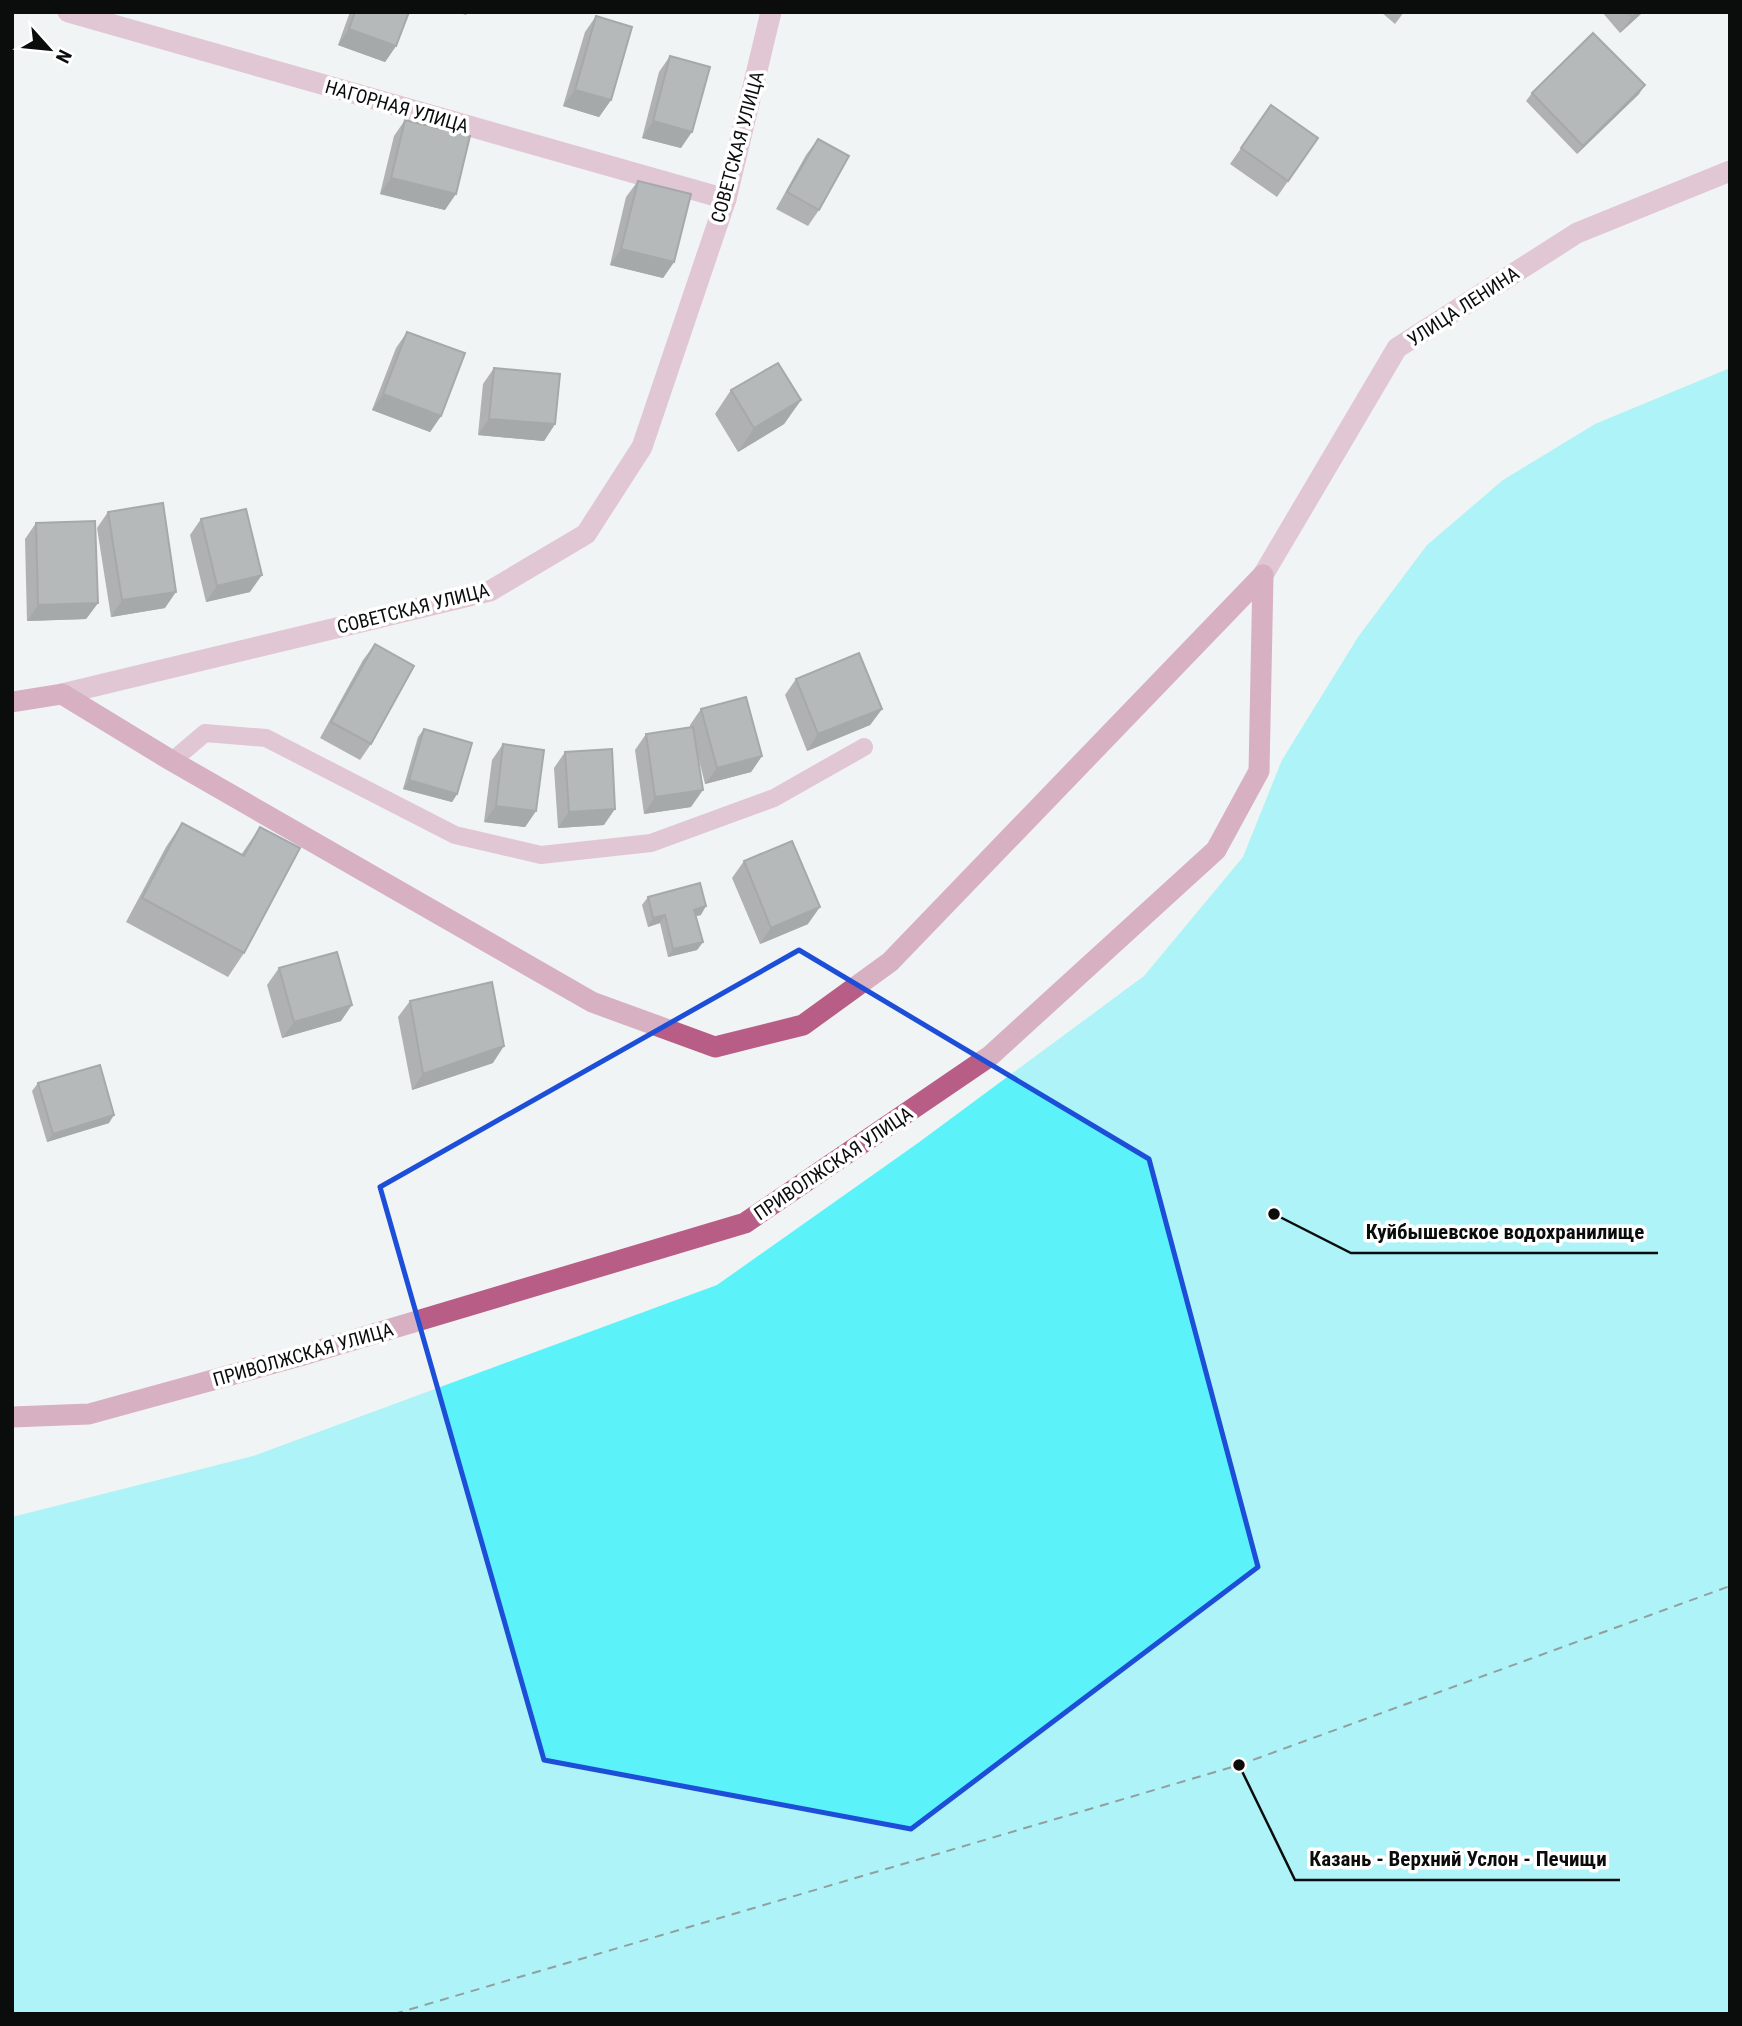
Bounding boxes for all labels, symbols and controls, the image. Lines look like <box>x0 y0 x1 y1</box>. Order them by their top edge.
north arrow <box>14 14 84 84</box>
text: N <box>51 46 77 67</box>
street label: СОВЕТСКАЯ УЛИЦА <box>706 69 769 225</box>
street label: НАГОРНАЯ УЛИЦА <box>322 75 471 138</box>
street label: УЛИЦА ЛЕНИНА <box>1403 262 1524 351</box>
street label: СОВЕТСКАЯ УЛИЦА <box>335 578 492 639</box>
street label: ПРИВОЛЖСКАЯ УЛИЦА <box>750 1102 917 1225</box>
callout: Куйбышевское водохранилище <box>1351 1211 1658 1253</box>
text: Куйбышевское водохранилище <box>1366 1220 1644 1244</box>
street label: ПРИВОЛЖСКАЯ УЛИЦА <box>210 1318 396 1391</box>
callout: Казань - Верхний Услон - Печищи <box>1295 1838 1620 1880</box>
text: Казань - Верхний Услон - Печищи <box>1309 1847 1607 1871</box>

